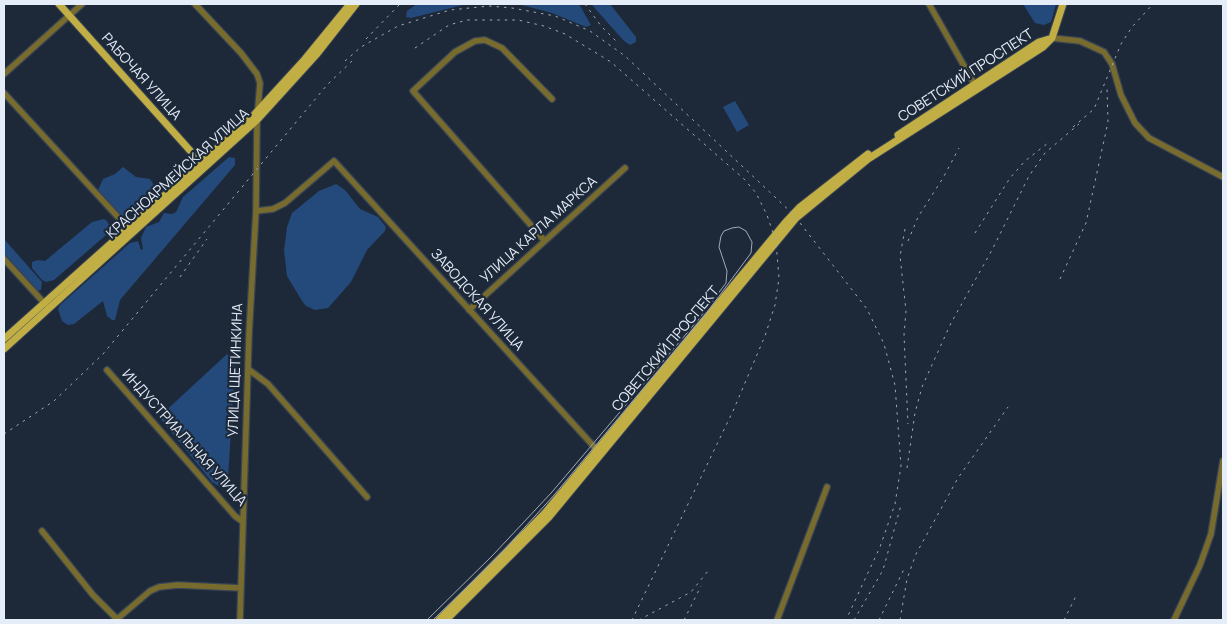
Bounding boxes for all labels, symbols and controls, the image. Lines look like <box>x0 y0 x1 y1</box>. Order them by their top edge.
street label: СОВЕТСКИЙ ПРОСПЕКТ <box>895 26 1037 126</box>
street label: РАБОЧАЯ УЛИЦА <box>98 30 184 124</box>
street label: КРАСНОАРМЕЙСКАЯ УЛИЦА <box>103 106 253 242</box>
street label: УЛИЦА КАРЛА МАРКСА <box>477 173 601 287</box>
street label: ЗАВОДСКАЯ УЛИЦА <box>427 246 527 354</box>
street label: СОВЕТСКИЙ ПРОСПЕКТ <box>609 283 723 415</box>
street label: УЛИЦА ЩЕТИНКИНА <box>225 303 247 437</box>
street label: ИНДУСТРИАЛЬНАЯ УЛИЦА <box>118 366 250 510</box>

